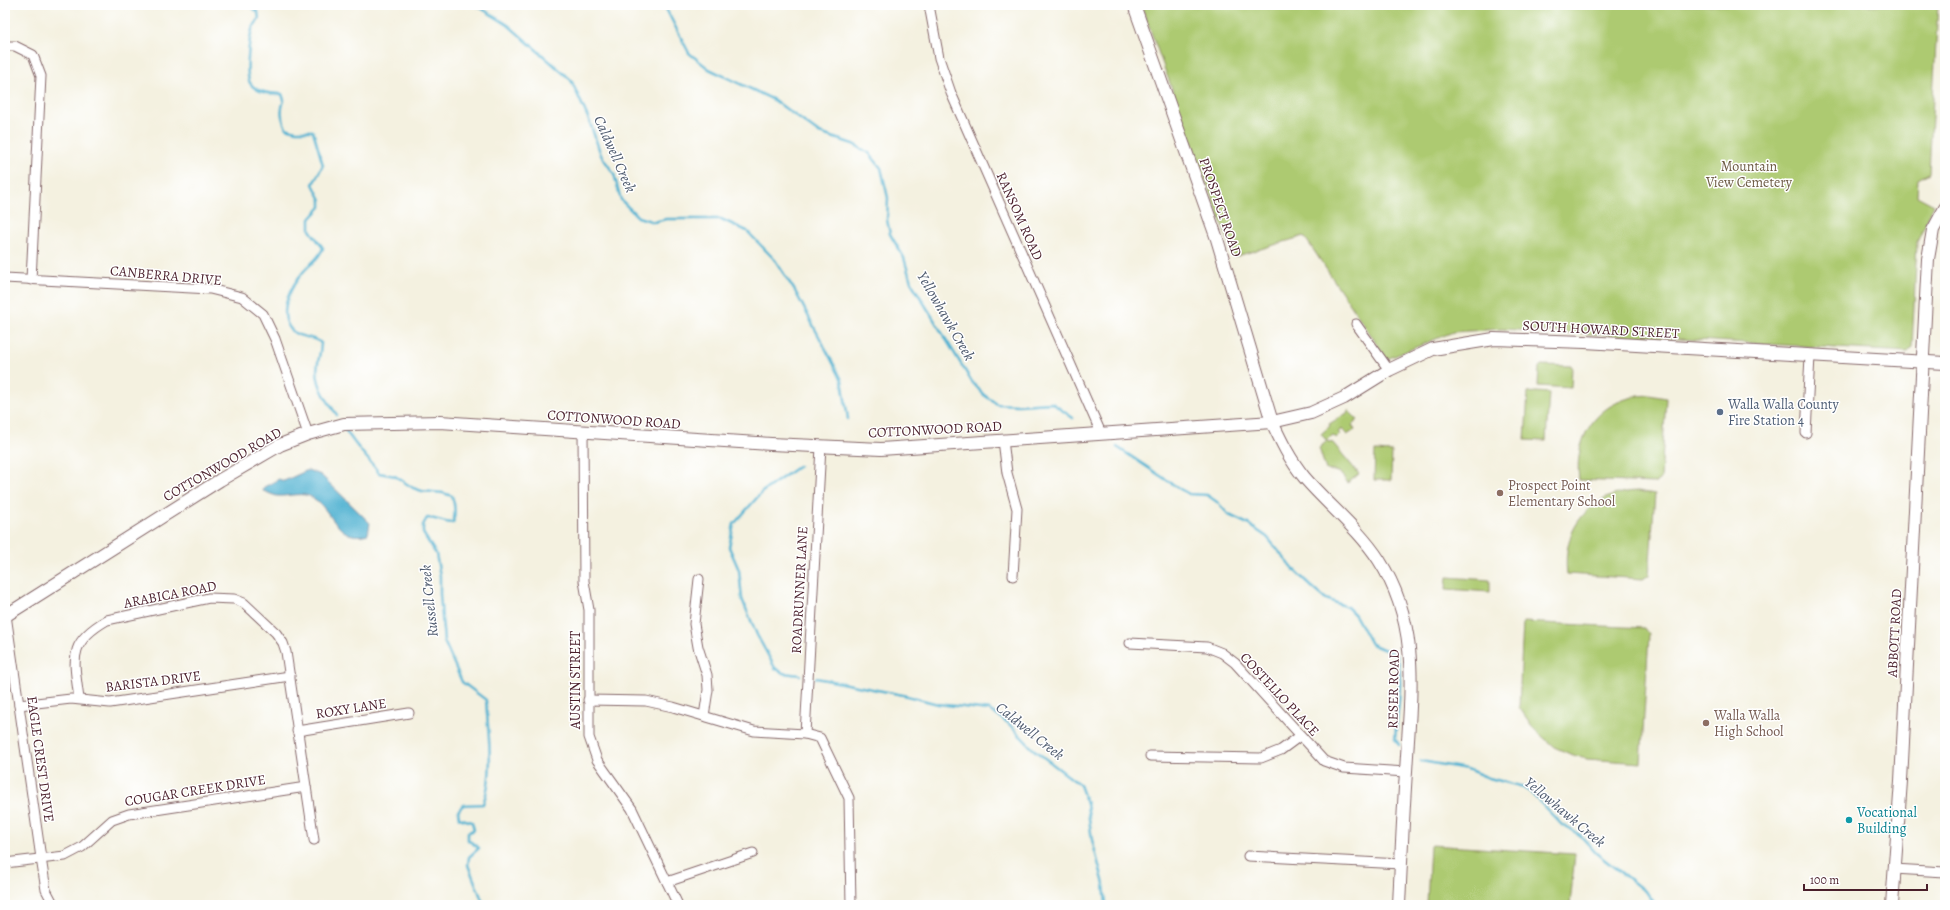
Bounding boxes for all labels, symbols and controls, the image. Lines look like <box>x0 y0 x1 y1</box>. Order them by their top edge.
water label: Caldwell Creek <box>589 112 641 196</box>
street label: PROSPECT ROAD <box>1195 155 1247 260</box>
park label: Mountain View Cemetery <box>1705 157 1793 192</box>
street label: RANSOM ROAD <box>992 169 1048 263</box>
street label: CANBERRA DRIVE <box>109 261 223 290</box>
water label: Yellowhawk Creek <box>912 268 980 364</box>
street label: SOUTH HOWARD STREET <box>1522 316 1680 343</box>
place label: Walla Walla County Fire Station 4 <box>1727 395 1839 430</box>
street label: COTTONWOOD ROAD <box>547 405 681 434</box>
marker: Walla Walla County Fire Station 4 <box>1715 407 1725 417</box>
street label: COTTONWOOD ROAD <box>868 417 1002 442</box>
street label: COTTONWOOD ROAD <box>160 423 285 506</box>
place label: Prospect Point Elementary School <box>1508 476 1616 511</box>
marker: Prospect Point Elementary School <box>1495 488 1505 498</box>
street label: ROADRUNNER LANE <box>787 526 812 654</box>
water label: Russell Creek <box>415 564 443 638</box>
street label: ARABICA ROAD <box>121 576 218 613</box>
street label: ABBOTT ROAD <box>1883 588 1906 679</box>
street label: AUSTIN STREET <box>566 630 585 730</box>
street label: COSTELLO PLACE <box>1236 648 1323 740</box>
street label: RESER ROAD <box>1383 649 1404 729</box>
street label: BARISTA DRIVE <box>104 666 202 697</box>
street label: ROXY LANE <box>314 694 388 723</box>
street label: EAGLE CREST DRIVE <box>22 695 59 823</box>
water label: Caldwell Creek <box>992 697 1069 765</box>
place label: Walla Walla High School <box>1713 706 1784 741</box>
marker: Walla Walla High School <box>1701 718 1711 728</box>
street label: COUGAR CREEK DRIVE <box>123 770 267 811</box>
water label: Yellowhawk Creek <box>1520 772 1610 852</box>
place label: Vocational Building <box>1856 803 1918 838</box>
marker: Vocational Building <box>1844 815 1854 825</box>
scale bar <box>1804 866 1927 892</box>
text: 100 m <box>1810 872 1839 888</box>

